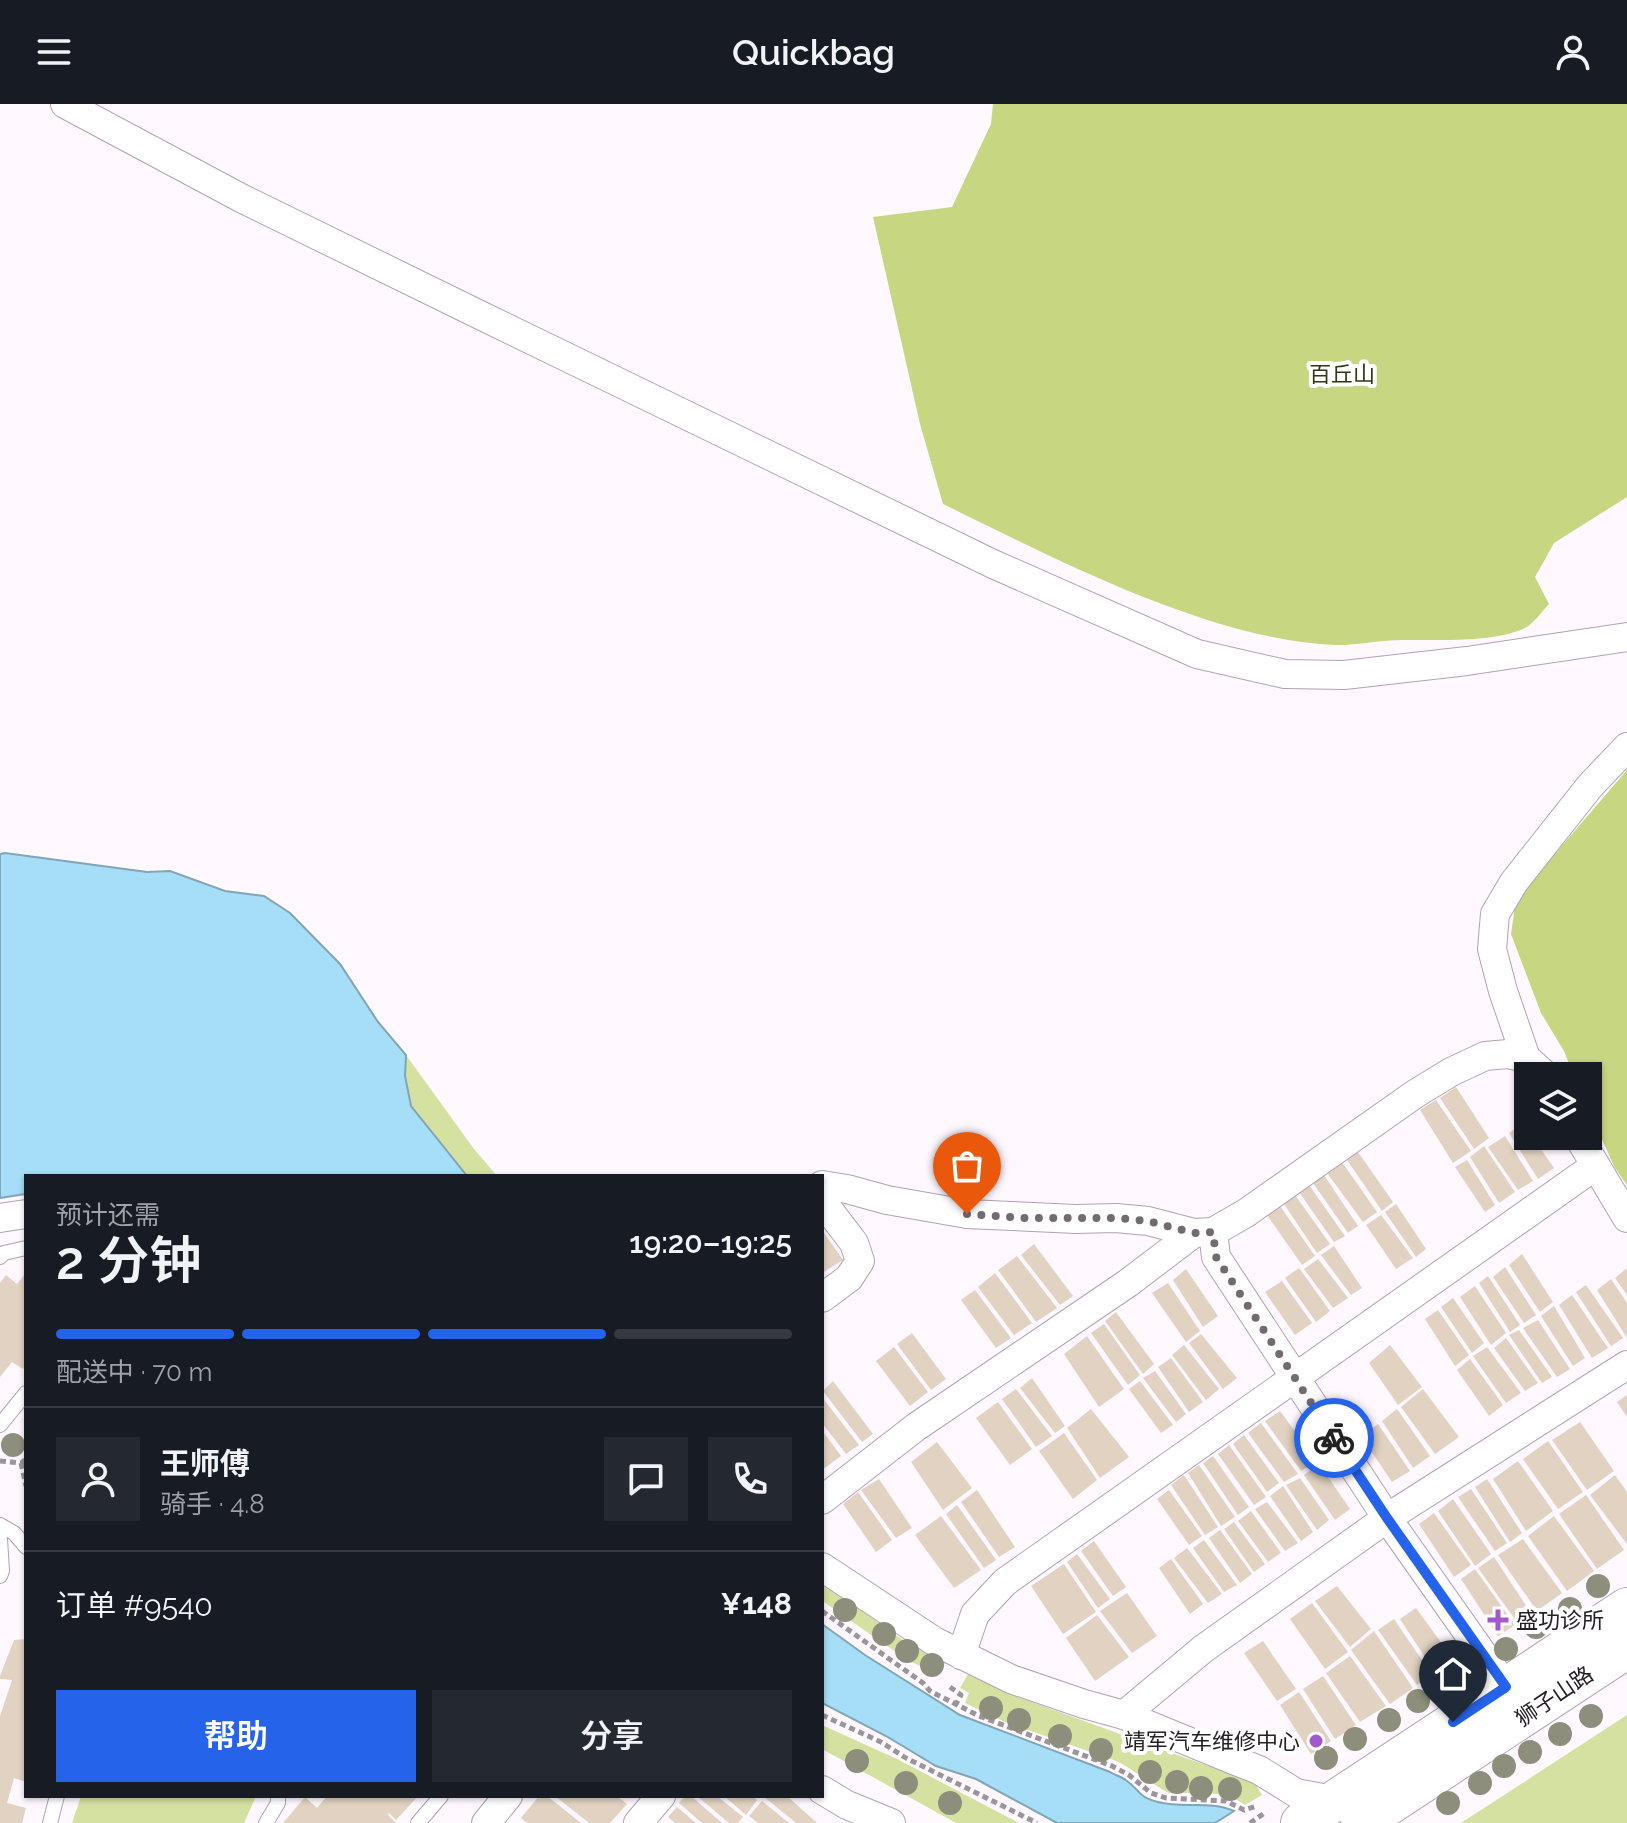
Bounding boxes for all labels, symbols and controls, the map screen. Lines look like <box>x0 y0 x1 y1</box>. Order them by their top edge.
icon: menu <box>32 30 76 74</box>
icon: person <box>1551 30 1595 74</box>
text: Quickbag <box>732 31 895 73</box>
park label: 百丘山 <box>1309 361 1375 387</box>
map controls <box>1514 1062 1602 1150</box>
button: layers <box>1514 1062 1602 1150</box>
pin <box>933 1132 1001 1214</box>
icon: bag <box>945 1144 989 1188</box>
text: 预计还需 <box>56 1200 160 1230</box>
text: 19:20–19:25 <box>629 1225 792 1260</box>
text: 2 分钟 <box>56 1230 201 1291</box>
text: 配送中 · 70 m <box>56 1357 212 1387</box>
courier <box>1294 1398 1374 1478</box>
icon: bike <box>1312 1416 1356 1460</box>
button: person <box>56 1437 140 1521</box>
button: chat <box>604 1437 688 1521</box>
button: phone <box>708 1437 792 1521</box>
text: 王师傅 <box>160 1446 250 1481</box>
text: 骑手 · 4.8 <box>160 1489 265 1519</box>
text: ¥148 <box>721 1586 792 1621</box>
text: 订单 #9540 <box>56 1588 213 1623</box>
place label: 盛功诊所 <box>1516 1607 1604 1633</box>
marker: 盛功诊所 <box>1487 1609 1509 1631</box>
pin <box>1419 1640 1487 1722</box>
icon: home <box>1431 1652 1475 1696</box>
street label: 狮子山路 <box>1510 1661 1598 1731</box>
button: 帮助 <box>56 1690 416 1782</box>
button: 分享 <box>432 1690 792 1782</box>
place label: 靖军汽车维修中心 <box>1124 1728 1300 1754</box>
marker: 靖军汽车维修中心 <box>1307 1732 1325 1750</box>

